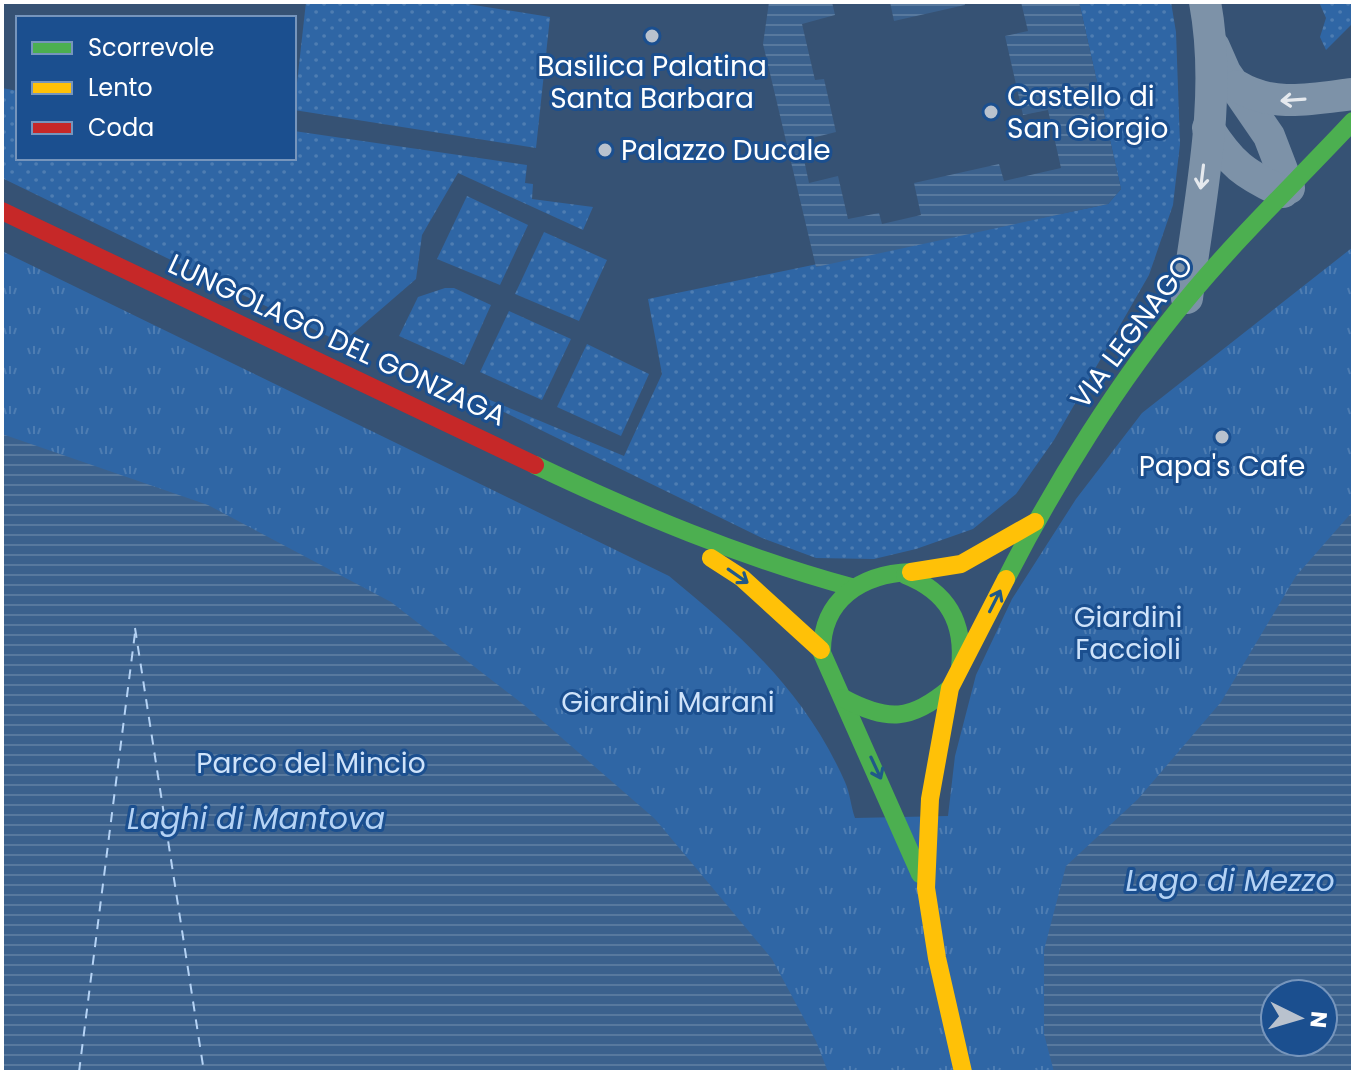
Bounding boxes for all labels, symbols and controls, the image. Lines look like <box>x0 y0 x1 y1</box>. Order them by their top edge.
legend <box>16 16 296 160</box>
marker: Basilica Palatina Santa Barbara <box>643 27 661 45</box>
text: Scorrevole <box>88 31 214 64</box>
place label: Basilica Palatina Santa Barbara <box>537 47 767 118</box>
text: Lento <box>88 71 153 104</box>
place label: Castello di San Giorgio <box>1007 77 1169 148</box>
one-way arrow <box>1280 93 1307 108</box>
marker: Castello di San Giorgio <box>982 103 1000 121</box>
text: Coda <box>88 111 154 144</box>
place label: Palazzo Ducale <box>621 131 831 170</box>
marker: Palazzo Ducale <box>596 141 614 159</box>
one-way arrow <box>1194 163 1209 190</box>
street label: LUNGOLAGO DEL GONZAGA <box>162 244 512 436</box>
street label: VIA LEGNAGO <box>1061 247 1203 417</box>
marker: Papa's Cafe <box>1213 428 1231 446</box>
place label: Papa's Cafe <box>1139 447 1305 486</box>
one-way arrow <box>726 568 748 584</box>
one-way arrow <box>987 590 1003 614</box>
park label: Giardini Faccioli <box>1074 598 1182 669</box>
park label: Giardini Marani <box>561 683 775 722</box>
park label: Parco del Mincio <box>196 744 426 783</box>
one-way arrow <box>869 756 884 780</box>
water label: Laghi di Mantova <box>127 797 385 840</box>
water label: Lago di Mezzo <box>1125 859 1335 902</box>
north arrow <box>1259 978 1339 1058</box>
text: N <box>1302 1010 1335 1029</box>

